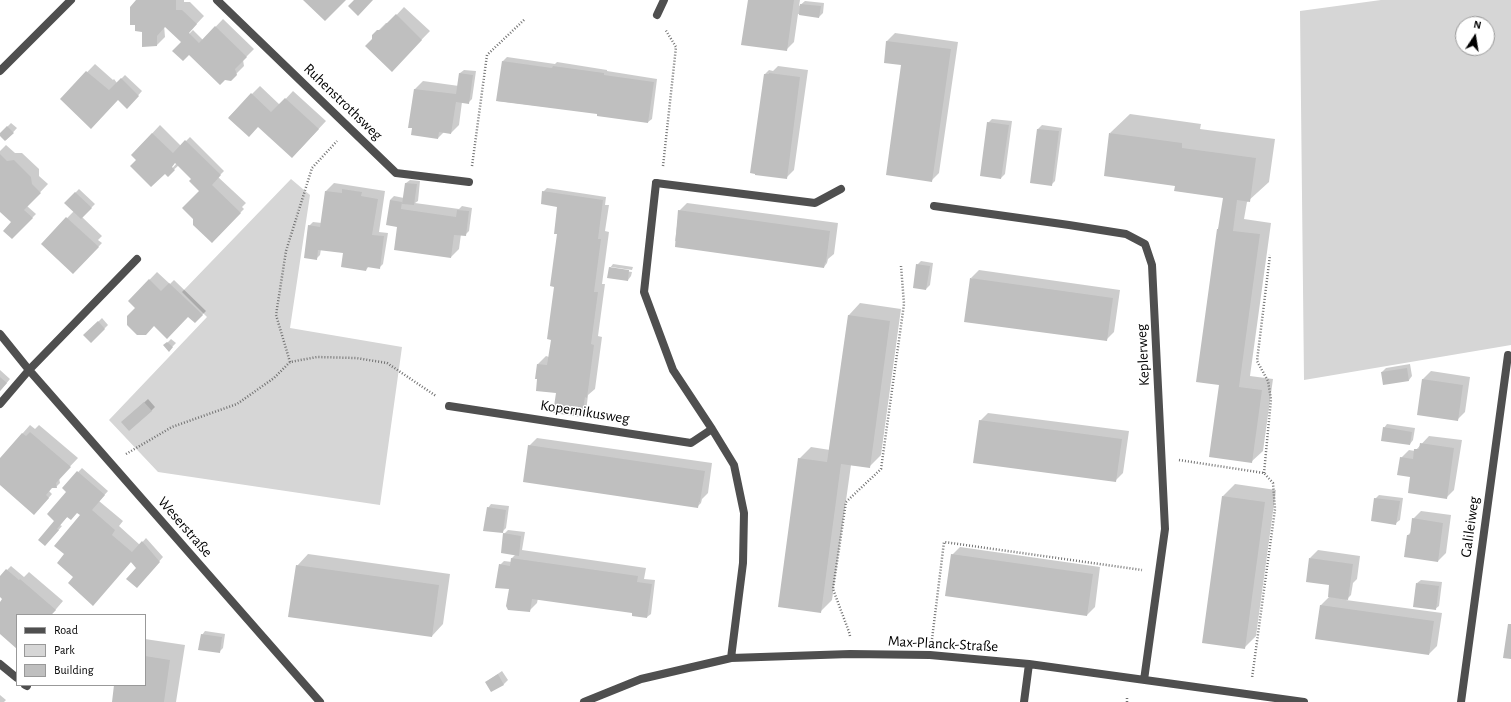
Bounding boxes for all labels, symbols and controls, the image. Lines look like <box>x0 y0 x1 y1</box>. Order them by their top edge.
north arrow <box>1455 16 1495 56</box>
text: N <box>1473 19 1482 31</box>
street label: Ruhenstrothsweg <box>300 60 386 144</box>
street label: Keplerweg <box>1132 324 1154 386</box>
street label: Kopernikusweg <box>539 396 631 428</box>
street label: Weserstraße <box>154 493 216 561</box>
street label: Galileiweg <box>1457 495 1483 559</box>
legend <box>16 614 146 686</box>
text: Road <box>54 624 78 636</box>
street label: Max-Planck-Straße <box>887 632 999 656</box>
text: Park <box>54 644 75 656</box>
text: Building <box>54 664 94 676</box>

